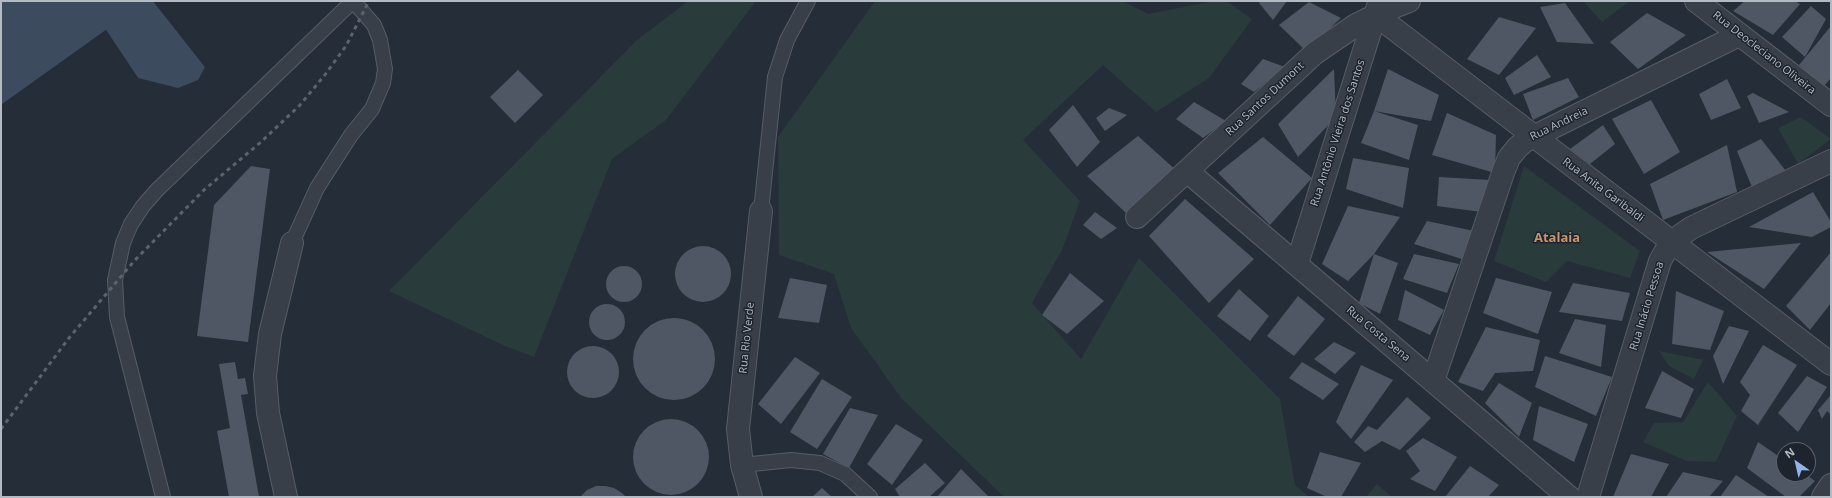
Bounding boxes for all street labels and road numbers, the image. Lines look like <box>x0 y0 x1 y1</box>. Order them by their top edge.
street label: Rua Deocleciano Oliveira <box>1710 9 1818 97</box>
street label: Rua Antônio Vieira dos Santos <box>1308 58 1368 208</box>
street label: Rua Santos Dumont <box>1223 59 1307 139</box>
street label: Rua Andreia <box>1528 104 1590 144</box>
street label: Rua Anita Garibaldi <box>1560 155 1646 225</box>
street label: Rua Inácio Pessoa <box>1627 260 1667 352</box>
street label: Rua Rio Verde <box>737 302 757 374</box>
street label: Rua Costa Sena <box>1343 303 1413 365</box>

